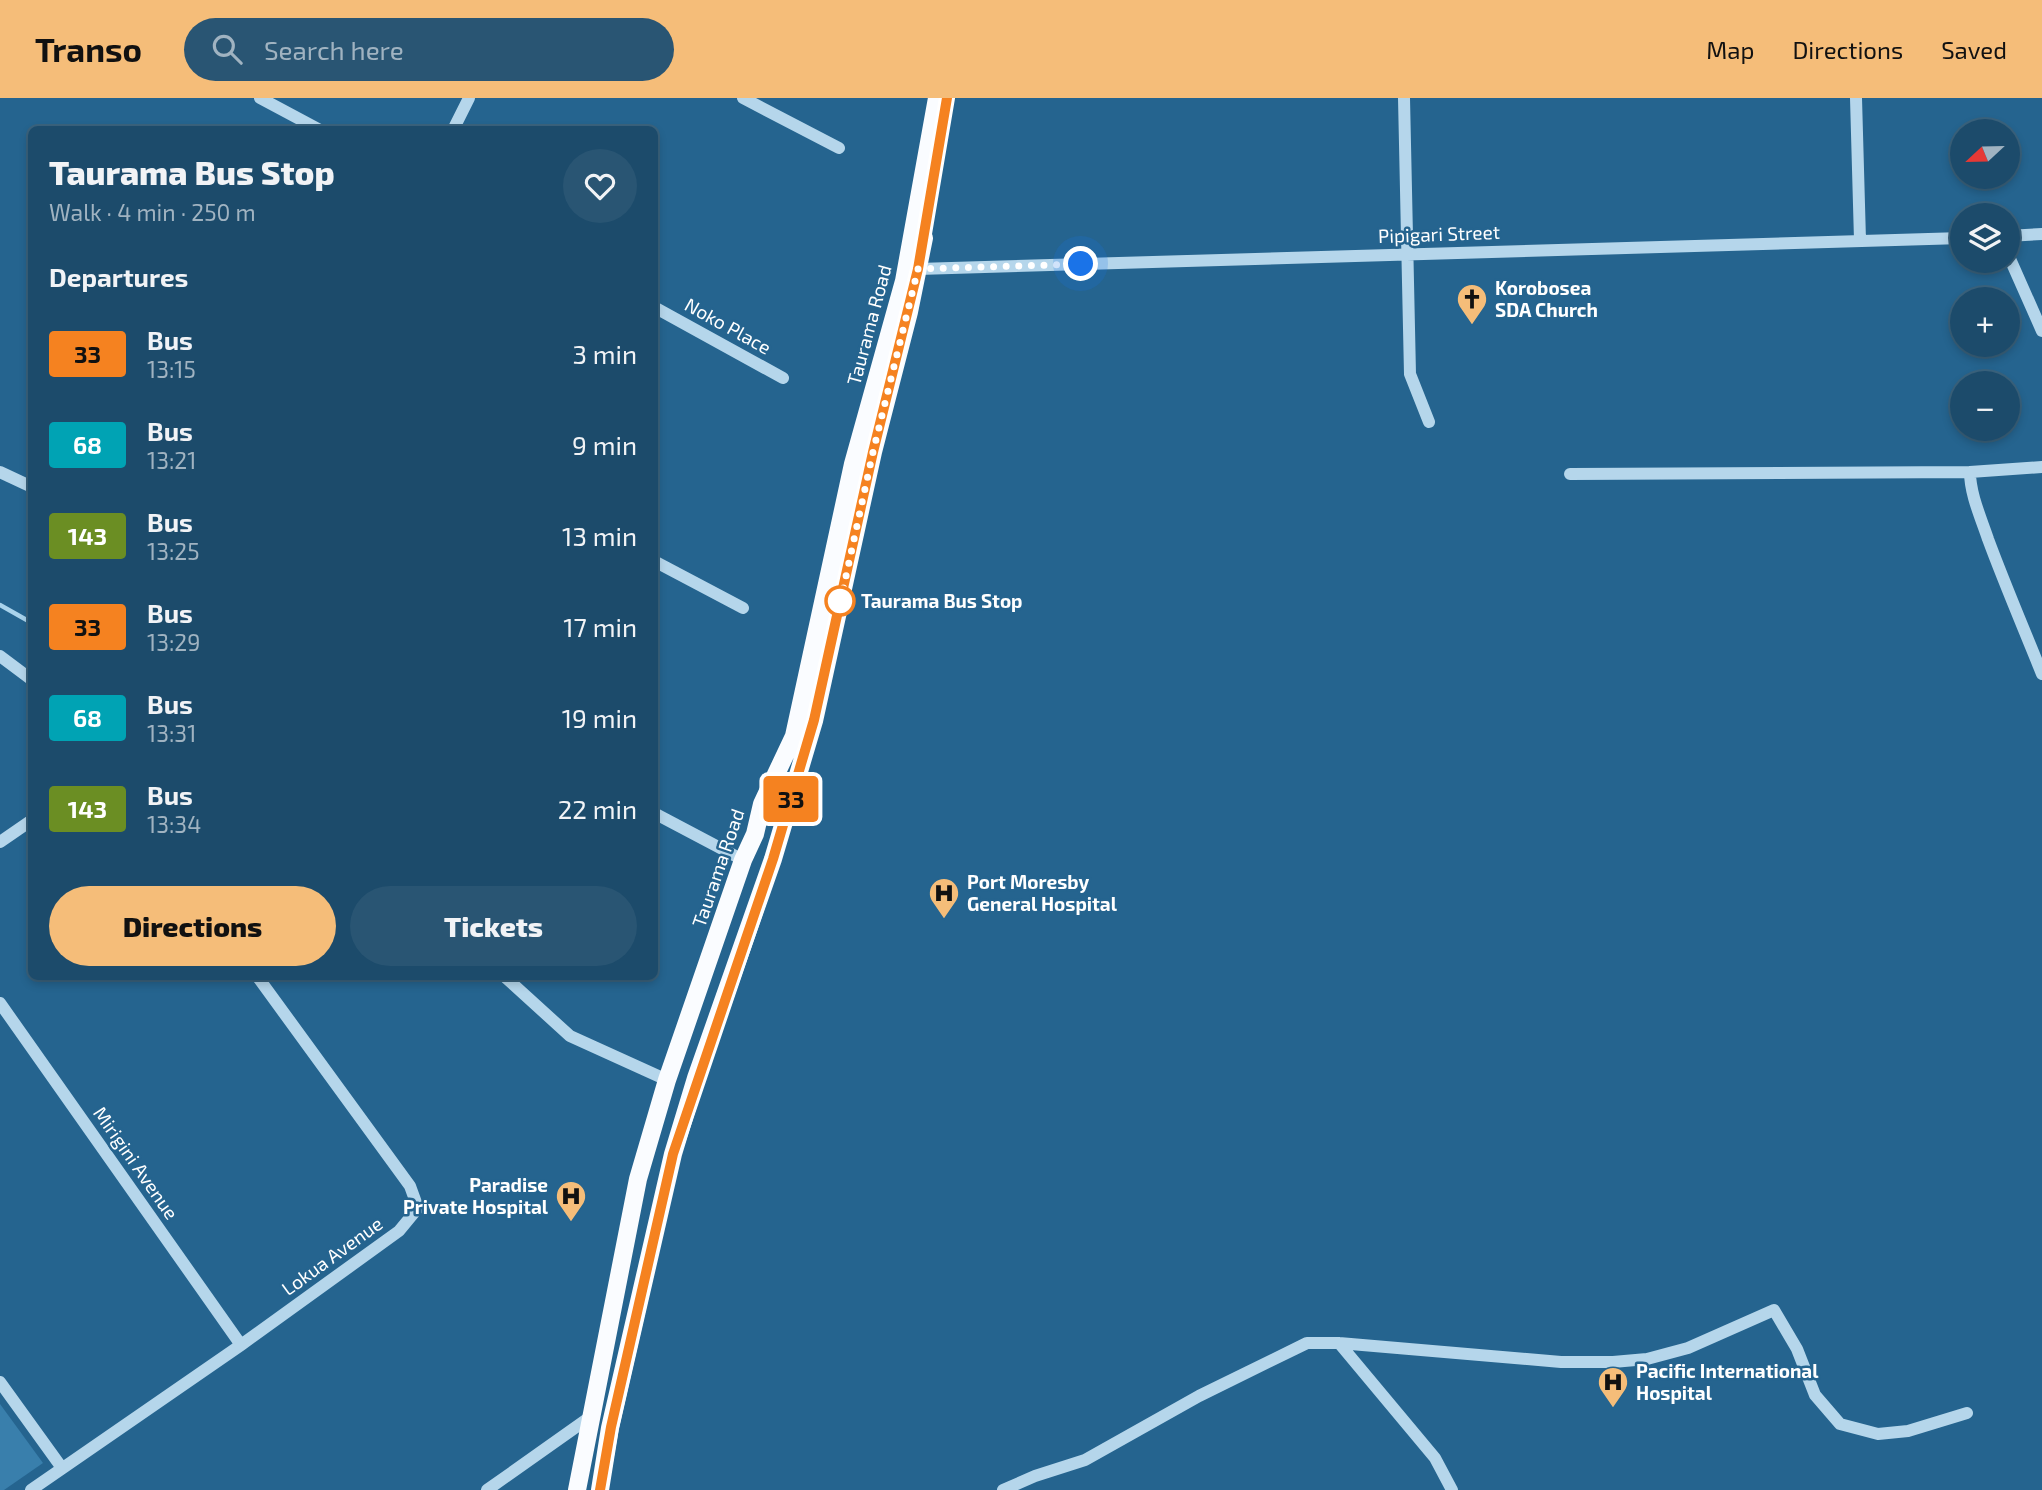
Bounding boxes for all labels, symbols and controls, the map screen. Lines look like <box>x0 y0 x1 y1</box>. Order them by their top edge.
search box <box>184 18 674 81</box>
text: Transo <box>35 29 142 69</box>
icon: search <box>208 30 246 68</box>
text: Search here <box>264 34 404 65</box>
text: Map <box>1706 35 1754 64</box>
text: Directions <box>1792 35 1903 64</box>
text: Saved <box>1941 35 2007 64</box>
north arrow <box>1950 119 2020 189</box>
map controls <box>1950 119 2020 441</box>
button: heart <box>563 149 637 223</box>
text: Taurama Bus Stop <box>49 152 335 192</box>
text: Walk · 4 min · 250 m <box>49 198 256 226</box>
button: layers <box>1950 203 2020 273</box>
street label: Pipigari Street <box>1378 220 1500 247</box>
your location <box>1063 246 1098 281</box>
text: Departures <box>49 261 188 292</box>
street label: Taurama Road <box>841 262 896 388</box>
place label: Korobosea SDA Church <box>1495 276 1598 321</box>
church icon: Korobosea SDA Church <box>1455 282 1489 326</box>
button: + <box>1950 287 2020 357</box>
street label: Noko Place <box>681 292 775 359</box>
text: Bus <box>147 324 193 355</box>
text: 3 min <box>572 338 637 369</box>
text: 33 <box>74 339 101 368</box>
text: 13:15 <box>147 355 196 383</box>
button: − <box>1950 371 2020 441</box>
text: Bus <box>147 415 193 446</box>
text: 9 min <box>572 429 637 460</box>
text: 68 <box>73 430 102 459</box>
text: 13:21 <box>147 446 196 474</box>
text: Bus <box>147 506 193 537</box>
text: 13 min <box>562 520 637 551</box>
text: 143 <box>68 521 107 550</box>
text: 13:25 <box>147 537 200 565</box>
marker: Taurama Bus Stop <box>825 586 855 616</box>
place label: Taurama Bus Stop <box>861 589 1023 612</box>
text: Bus <box>147 597 193 628</box>
text: 17 min <box>563 611 637 642</box>
text: 33 <box>74 612 101 641</box>
text: 13:29 <box>147 628 200 656</box>
text: Bus <box>147 688 193 719</box>
text: 19 min <box>562 702 637 733</box>
text: 68 <box>73 703 102 732</box>
text: 13:31 <box>147 719 196 747</box>
line badge: 33 <box>760 776 822 822</box>
text: Bus <box>147 779 193 810</box>
text: 33 <box>777 784 805 813</box>
text: 22 min <box>558 793 637 824</box>
text: 143 <box>68 794 107 823</box>
street label: Taurama Road <box>687 806 749 930</box>
text: 13:34 <box>147 810 201 838</box>
place label: Port Moresby General Hospital <box>967 870 1118 915</box>
hospital icon: Port Moresby General Hospital <box>927 876 961 920</box>
button: Directions <box>49 886 336 966</box>
button: Tickets <box>350 886 637 966</box>
street label: Mirigini Avenue <box>89 1102 184 1223</box>
place label: Paradise Private Hospital <box>403 1173 549 1218</box>
hospital icon: Paradise Private Hospital <box>554 1179 588 1223</box>
street label: Lokua Avenue <box>277 1211 387 1300</box>
place label: Pacific International Hospital <box>1636 1359 1819 1404</box>
hospital icon: Pacific International Hospital <box>1596 1365 1630 1409</box>

